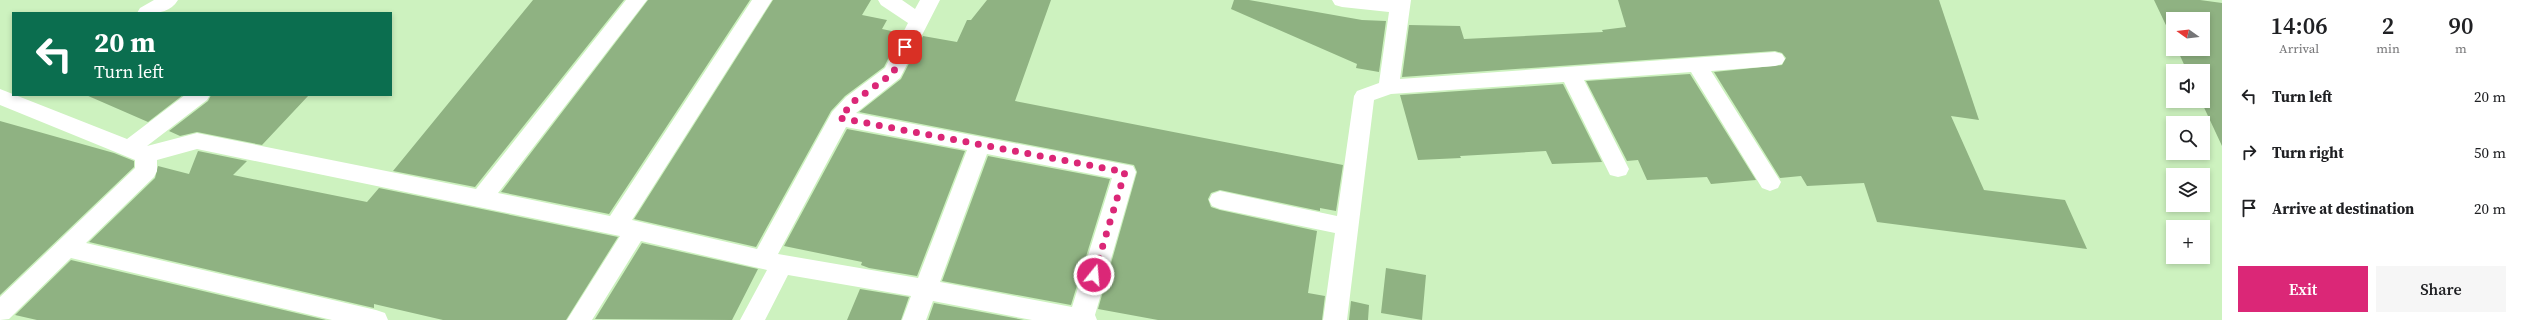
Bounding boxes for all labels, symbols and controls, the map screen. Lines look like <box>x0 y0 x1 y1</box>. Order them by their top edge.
text: 14:06 <box>2271 9 2328 42</box>
text: 2 <box>2382 9 2394 42</box>
text: 90 <box>2448 9 2473 42</box>
north arrow <box>2166 12 2210 56</box>
map controls <box>2166 12 2210 264</box>
text: 20 m <box>94 23 156 61</box>
icon: left <box>28 28 80 80</box>
pin <box>888 30 922 64</box>
icon: arrive <box>894 36 916 58</box>
text: Arrival <box>2279 40 2319 57</box>
text: min <box>2376 40 2400 57</box>
text: m <box>2455 40 2467 57</box>
text: Turn left <box>94 59 164 84</box>
button: sound <box>2166 64 2210 108</box>
icon: left <box>2238 85 2260 107</box>
text: Turn left <box>2272 86 2332 107</box>
text: 20 m <box>2474 86 2506 107</box>
button: search <box>2166 116 2210 160</box>
icon: right <box>2238 141 2260 163</box>
text: Turn right <box>2272 142 2344 163</box>
text: 50 m <box>2474 142 2506 163</box>
button: layers <box>2166 168 2210 212</box>
icon: arrive <box>2238 197 2260 219</box>
text: Arrive at destination <box>2272 198 2414 219</box>
text: 20 m <box>2474 198 2506 219</box>
button: + <box>2166 220 2210 264</box>
position arrow <box>1073 254 1115 296</box>
button: Exit <box>2238 266 2368 312</box>
button: Share <box>2376 266 2506 312</box>

